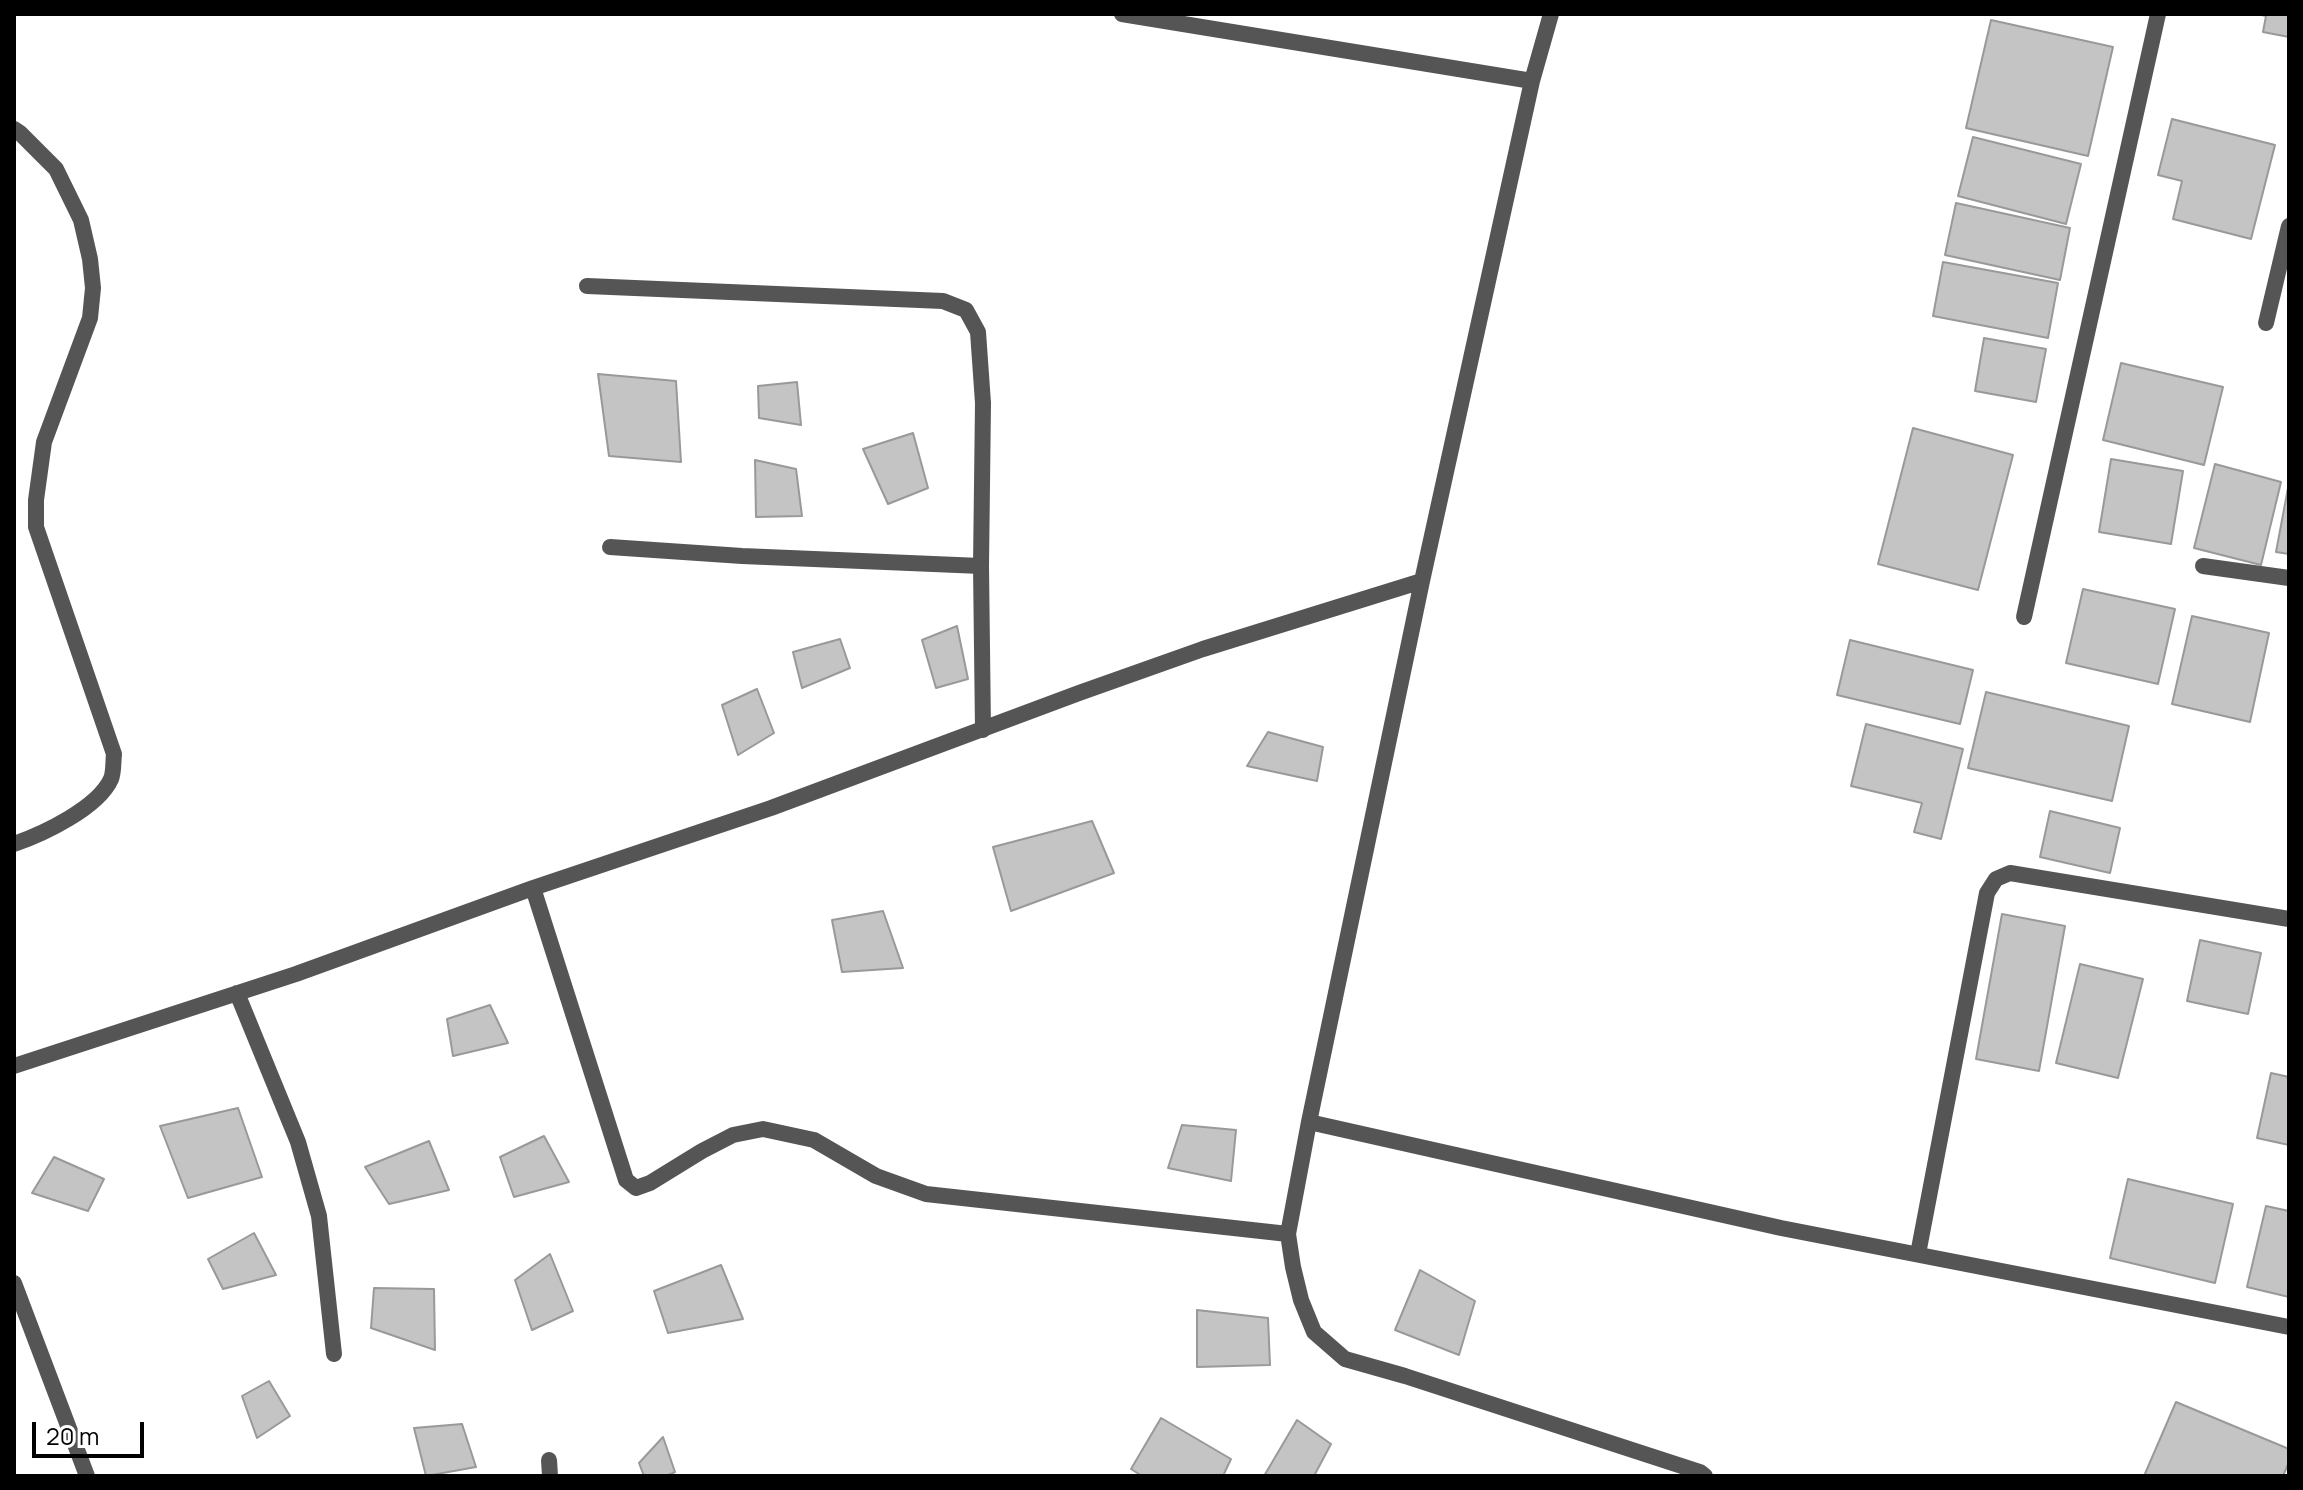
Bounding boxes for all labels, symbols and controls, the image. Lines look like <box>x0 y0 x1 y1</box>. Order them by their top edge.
scale bar <box>36 1406 148 1456</box>
text: 20 m <box>46 1419 99 1452</box>

